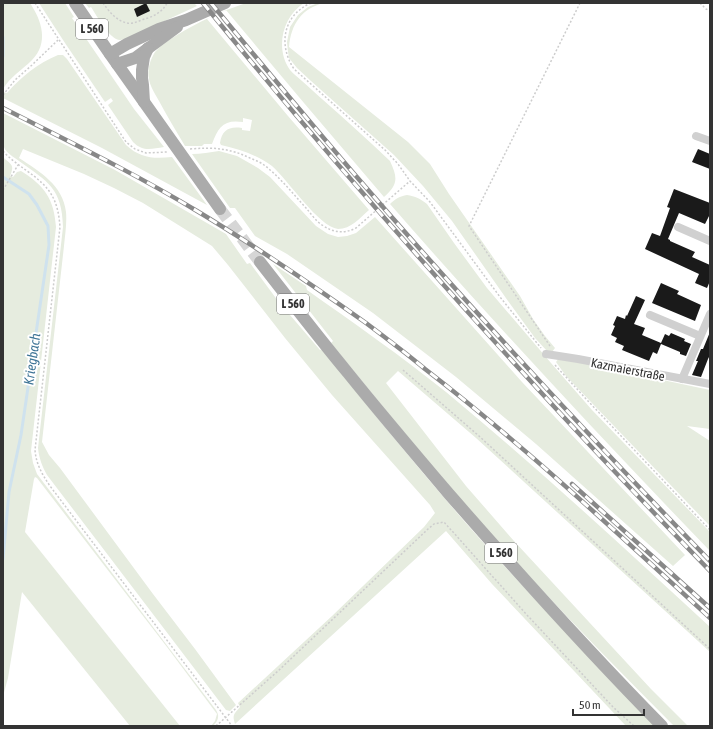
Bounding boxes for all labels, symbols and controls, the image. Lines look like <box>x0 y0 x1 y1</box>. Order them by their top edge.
road number: L 560 <box>76 19 108 39</box>
road number: L 560 <box>277 294 309 314</box>
water label: Kriegbach <box>20 332 44 386</box>
street label: Kazmaierstraße <box>590 355 666 384</box>
road number: L 560 <box>485 543 517 563</box>
scale bar <box>573 691 644 717</box>
text: 50 m <box>579 698 601 712</box>

